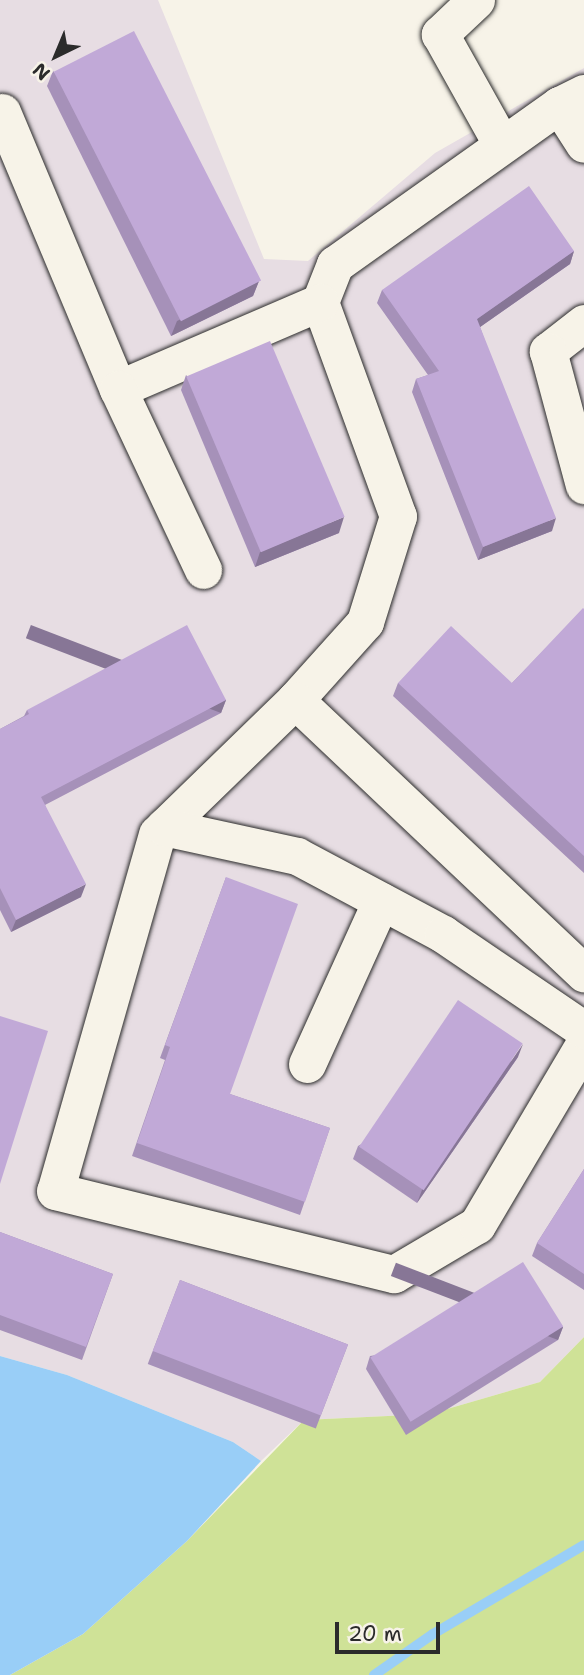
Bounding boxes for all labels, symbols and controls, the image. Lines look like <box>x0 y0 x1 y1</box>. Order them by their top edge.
north arrow <box>21 21 91 91</box>
text: N <box>27 57 55 86</box>
scale bar <box>339 1608 444 1652</box>
text: 20 m <box>348 1620 402 1648</box>

